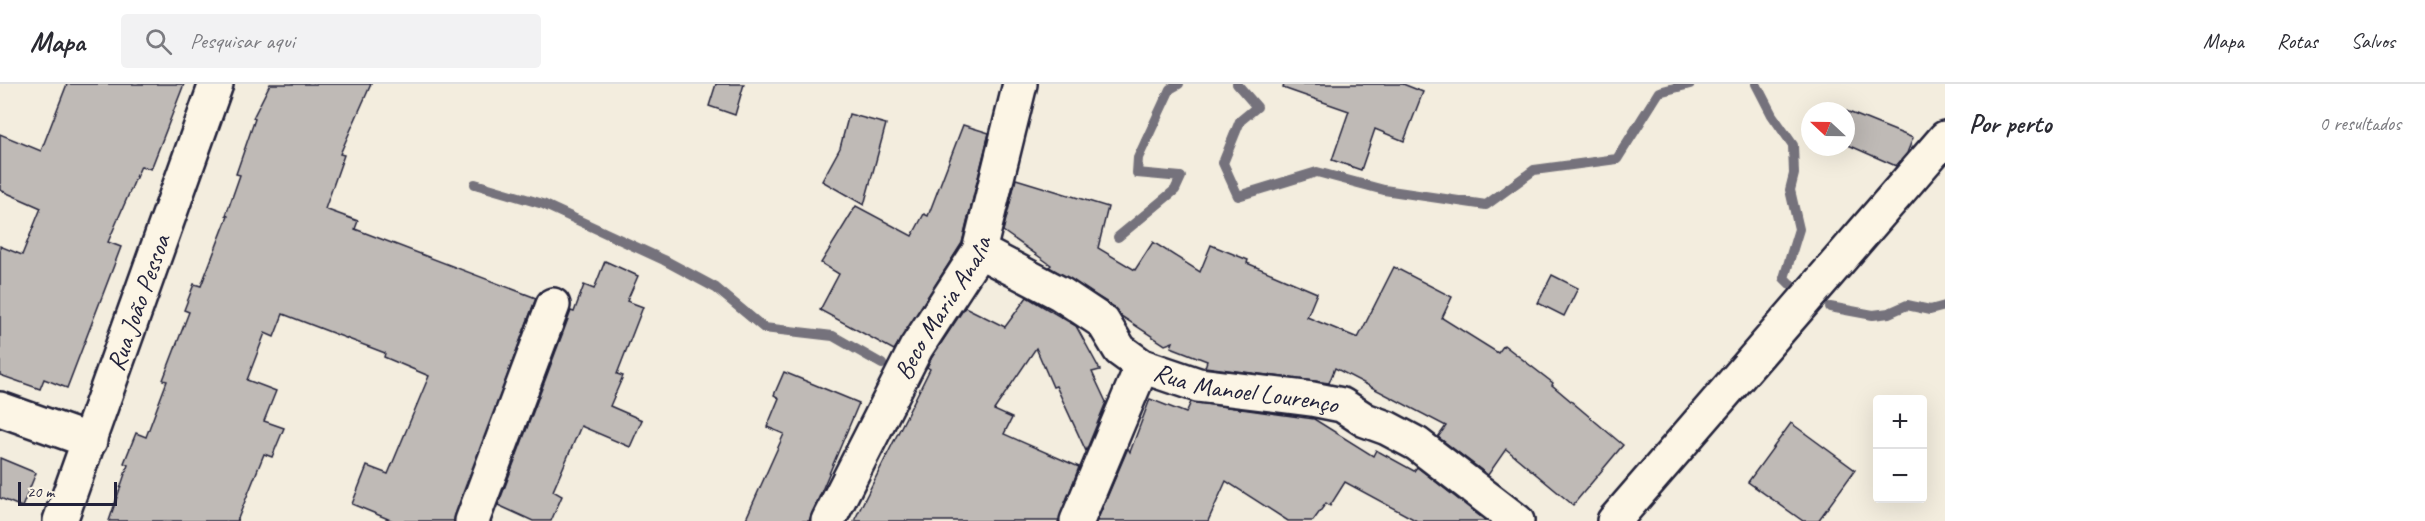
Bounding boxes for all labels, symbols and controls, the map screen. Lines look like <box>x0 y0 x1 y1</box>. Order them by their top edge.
search box <box>121 14 541 68</box>
text: Mapa <box>30 24 85 59</box>
icon: search <box>142 25 175 58</box>
text: Pesquisar aqui <box>190 27 295 55</box>
text: Mapa <box>2203 28 2244 54</box>
text: Rotas <box>2277 28 2318 54</box>
text: Salvos <box>2351 28 2395 54</box>
north arrow <box>1801 102 1855 156</box>
text: Por perto <box>1969 107 2051 140</box>
text: 0 resultados <box>2319 111 2401 136</box>
street label: Rua João Pessoa <box>99 228 178 375</box>
street label: Beco Maria Analia <box>886 233 999 385</box>
street label: Rua Manoel Lourenço <box>1150 355 1343 421</box>
map controls <box>1873 395 1927 503</box>
button: + <box>1873 395 1927 449</box>
button: − <box>1873 449 1927 503</box>
scale bar <box>18 479 117 506</box>
text: 20 m <box>27 482 54 502</box>

